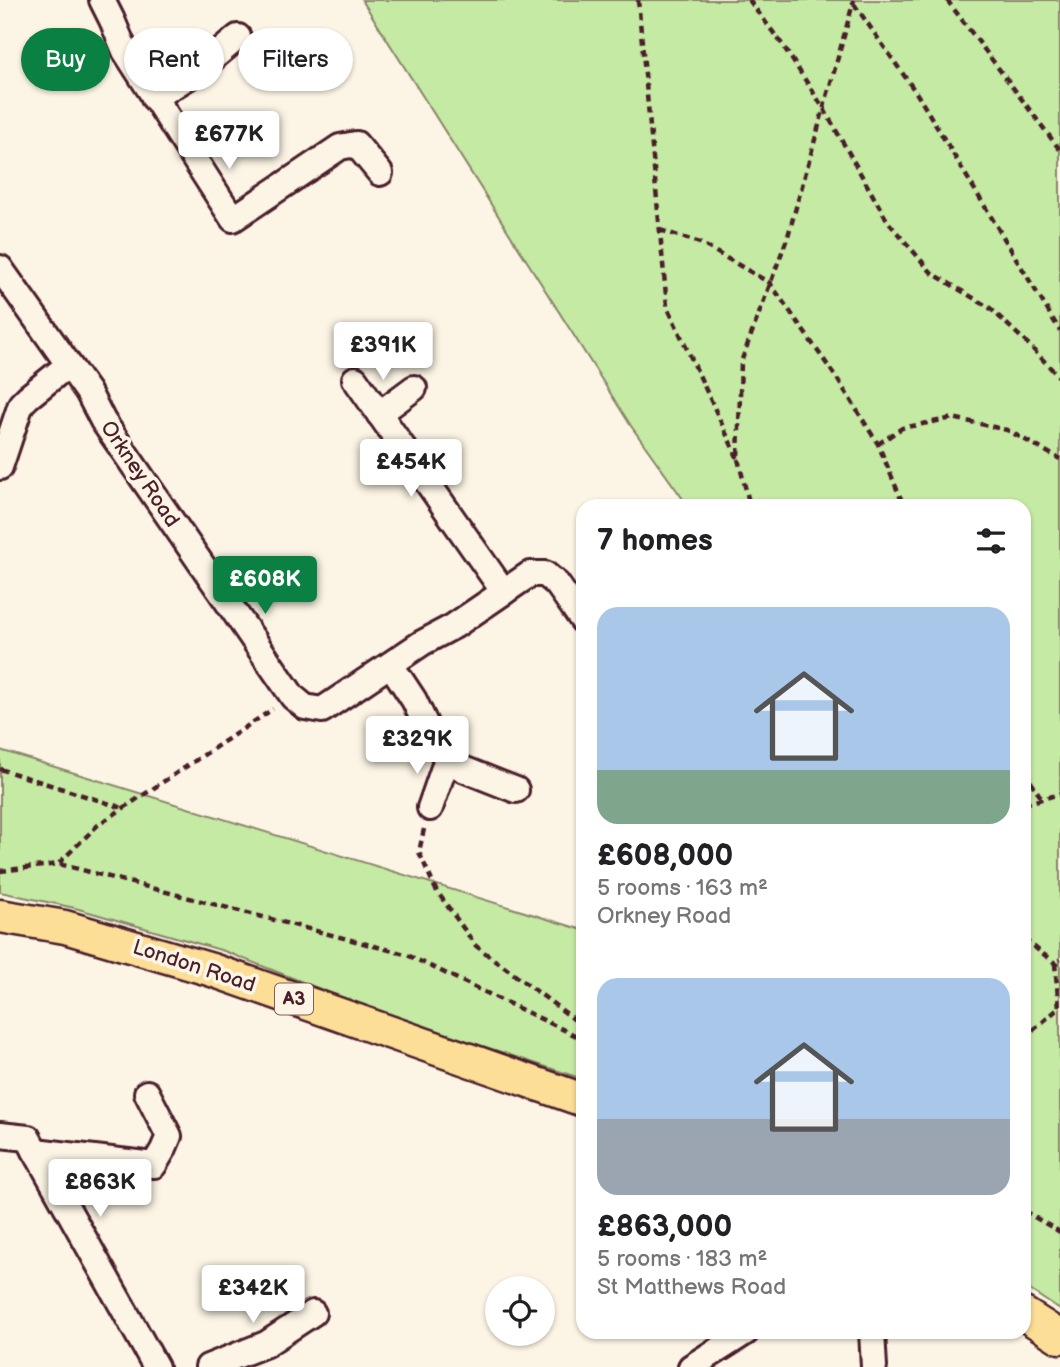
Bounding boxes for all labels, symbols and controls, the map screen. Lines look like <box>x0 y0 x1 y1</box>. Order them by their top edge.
chip: Buy <box>21 28 110 91</box>
chip: Rent <box>124 28 224 91</box>
chip: Filters <box>238 28 353 91</box>
pin: £677K <box>180 111 278 171</box>
text: £677K <box>194 120 264 148</box>
pin: £391K <box>334 322 432 382</box>
text: £391K <box>350 331 416 359</box>
street label: Orkney Road <box>95 416 185 532</box>
pin: £454K <box>362 440 460 499</box>
text: £454K <box>376 448 446 476</box>
icon: filters <box>972 522 1010 560</box>
text: 7 homes <box>597 523 713 559</box>
pin: £608K <box>216 556 314 616</box>
text: £608K <box>229 565 301 593</box>
icon: home <box>741 653 867 779</box>
pin: £329K <box>368 716 466 776</box>
text: £329K <box>382 725 452 753</box>
text: £608,000 <box>597 838 733 874</box>
text: 5 rooms · 163 m² <box>597 874 768 902</box>
text: Orkney Road <box>597 902 731 930</box>
street label: London Road <box>130 934 258 998</box>
road number: A3 <box>275 984 313 1015</box>
icon: home <box>741 1024 867 1150</box>
pin: £863K <box>51 1160 149 1219</box>
text: £863K <box>64 1168 136 1196</box>
text: £863,000 <box>597 1209 732 1245</box>
text: 5 rooms · 183 m² <box>597 1245 767 1273</box>
pin: £342K <box>204 1266 302 1325</box>
text: St Matthews Road <box>597 1273 786 1301</box>
text: £342K <box>218 1274 288 1302</box>
map controls <box>485 1276 555 1346</box>
button: locate <box>485 1276 555 1346</box>

